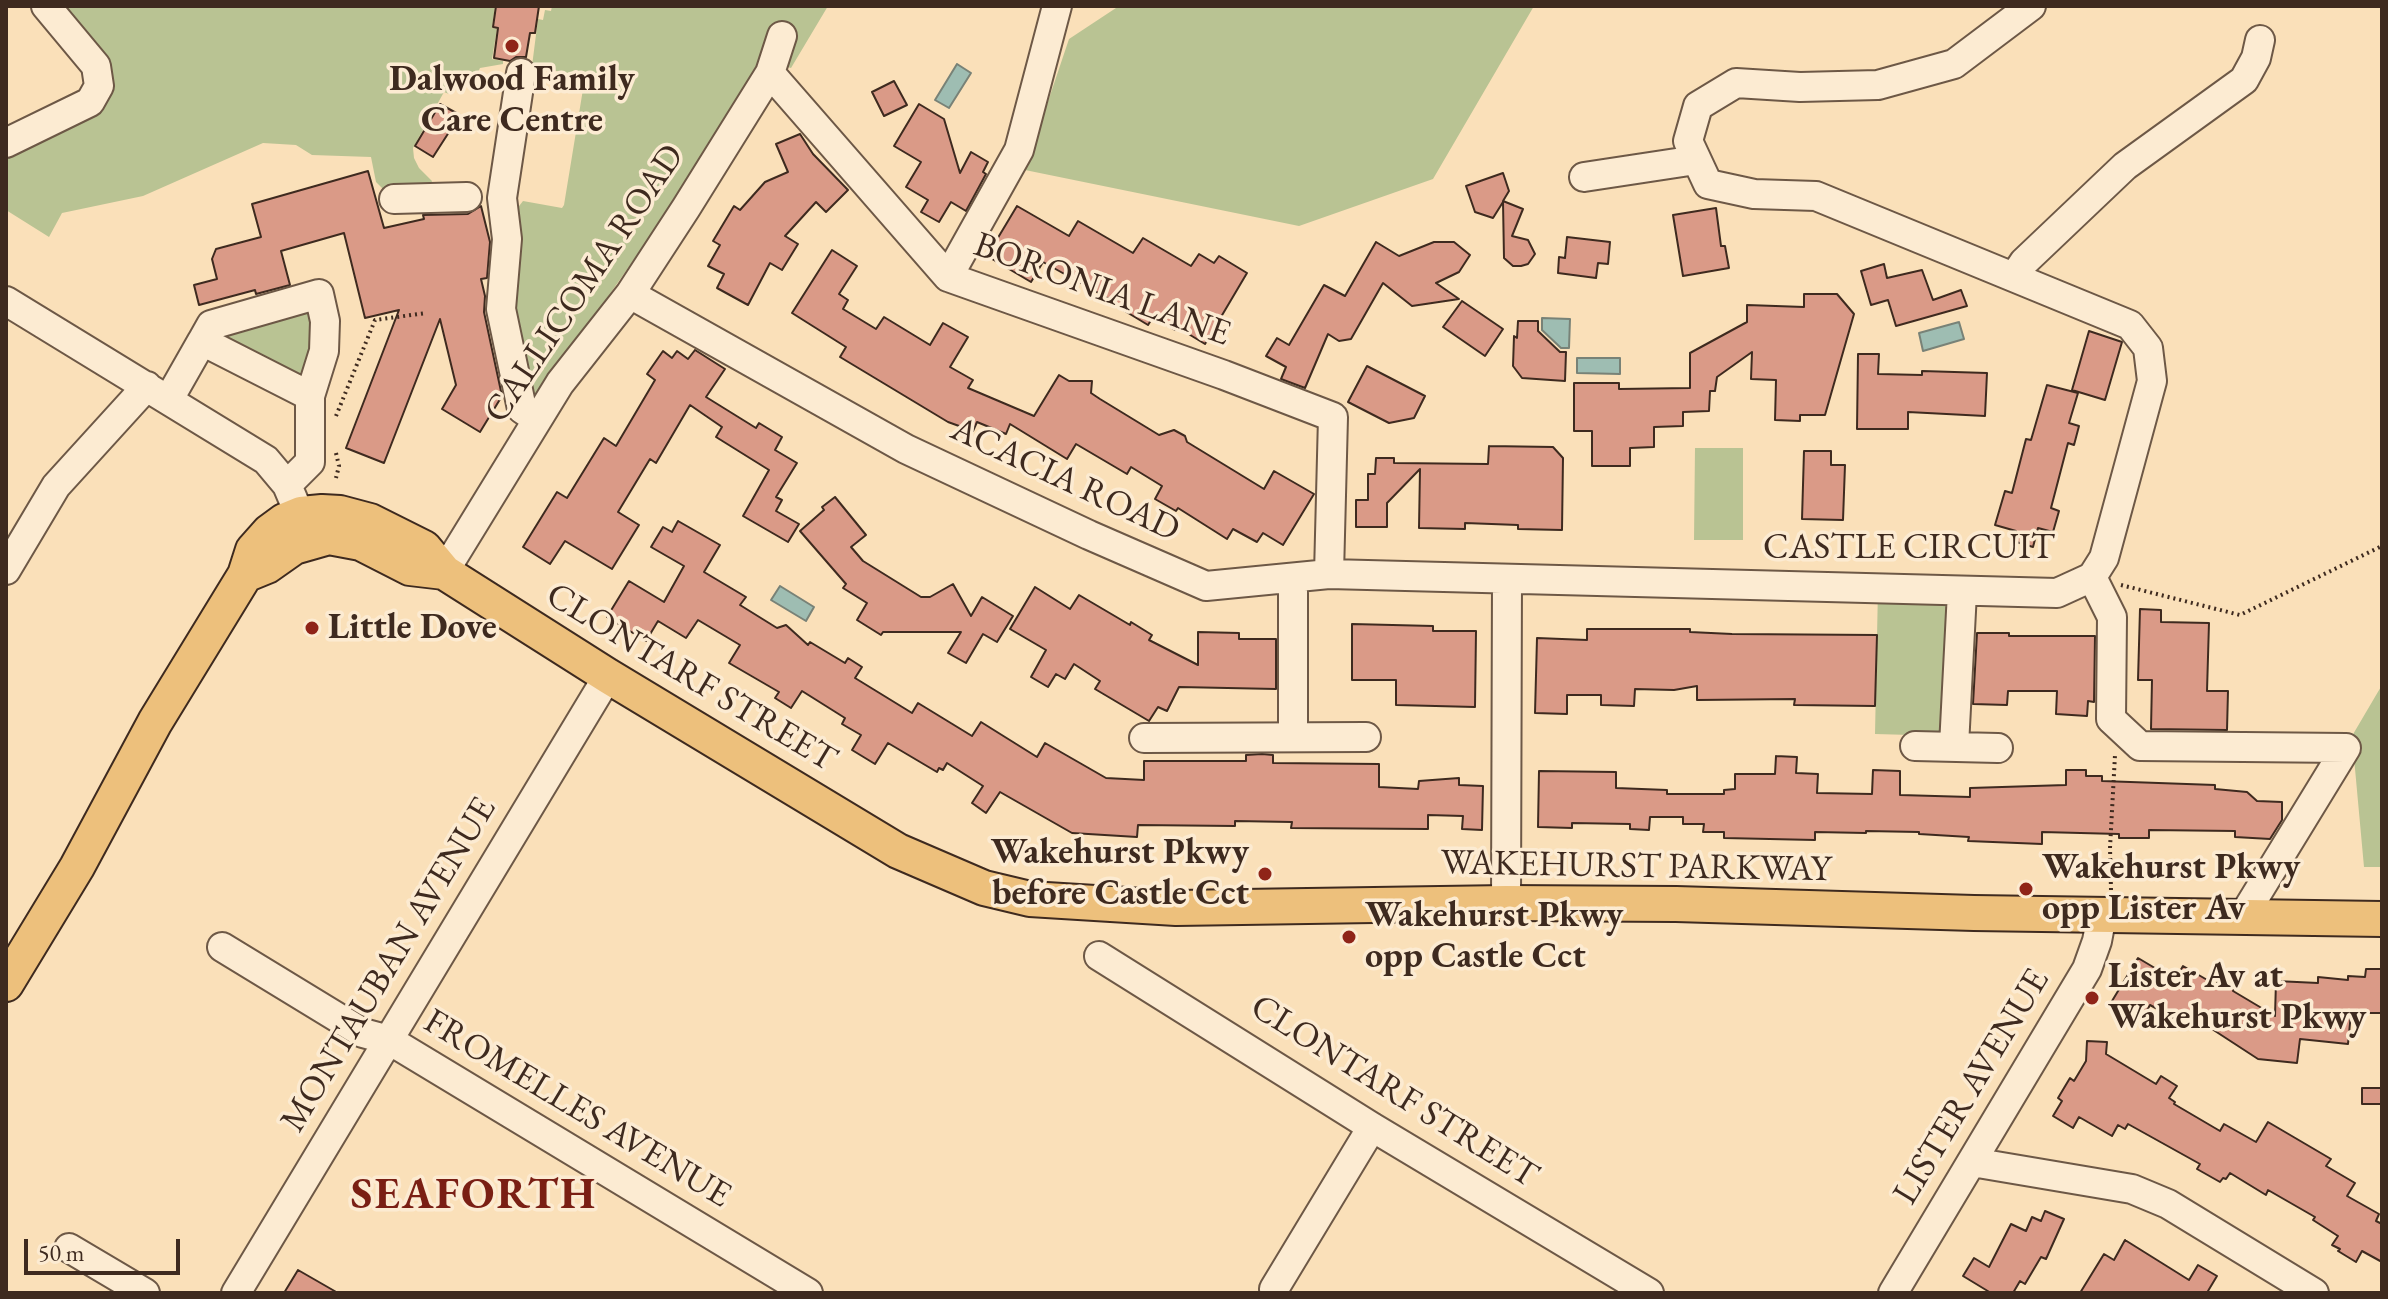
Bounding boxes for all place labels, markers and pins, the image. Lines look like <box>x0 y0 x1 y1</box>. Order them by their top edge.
marker: Dalwood Family Care Centre <box>503 37 521 55</box>
place label: Dalwood Family Care Centre <box>389 58 635 143</box>
place label: Little Dove <box>328 606 497 650</box>
marker: Little Dove <box>303 619 321 637</box>
place label: Wakehurst Pkwy before Castle Cct <box>991 831 1249 916</box>
place label: Wakehurst Pkwy opp Lister Av <box>2042 846 2300 931</box>
marker: Wakehurst Pkwy before Castle Cct <box>1256 865 1274 883</box>
marker: Wakehurst Pkwy opp Lister Av <box>2017 880 2035 898</box>
place label: Wakehurst Pkwy opp Castle Cct <box>1365 894 1623 979</box>
marker: Wakehurst Pkwy opp Castle Cct <box>1340 928 1358 946</box>
place label: Lister Av at Wakehurst Pkwy <box>2108 955 2366 1040</box>
marker: Lister Av at Wakehurst Pkwy <box>2083 989 2101 1007</box>

